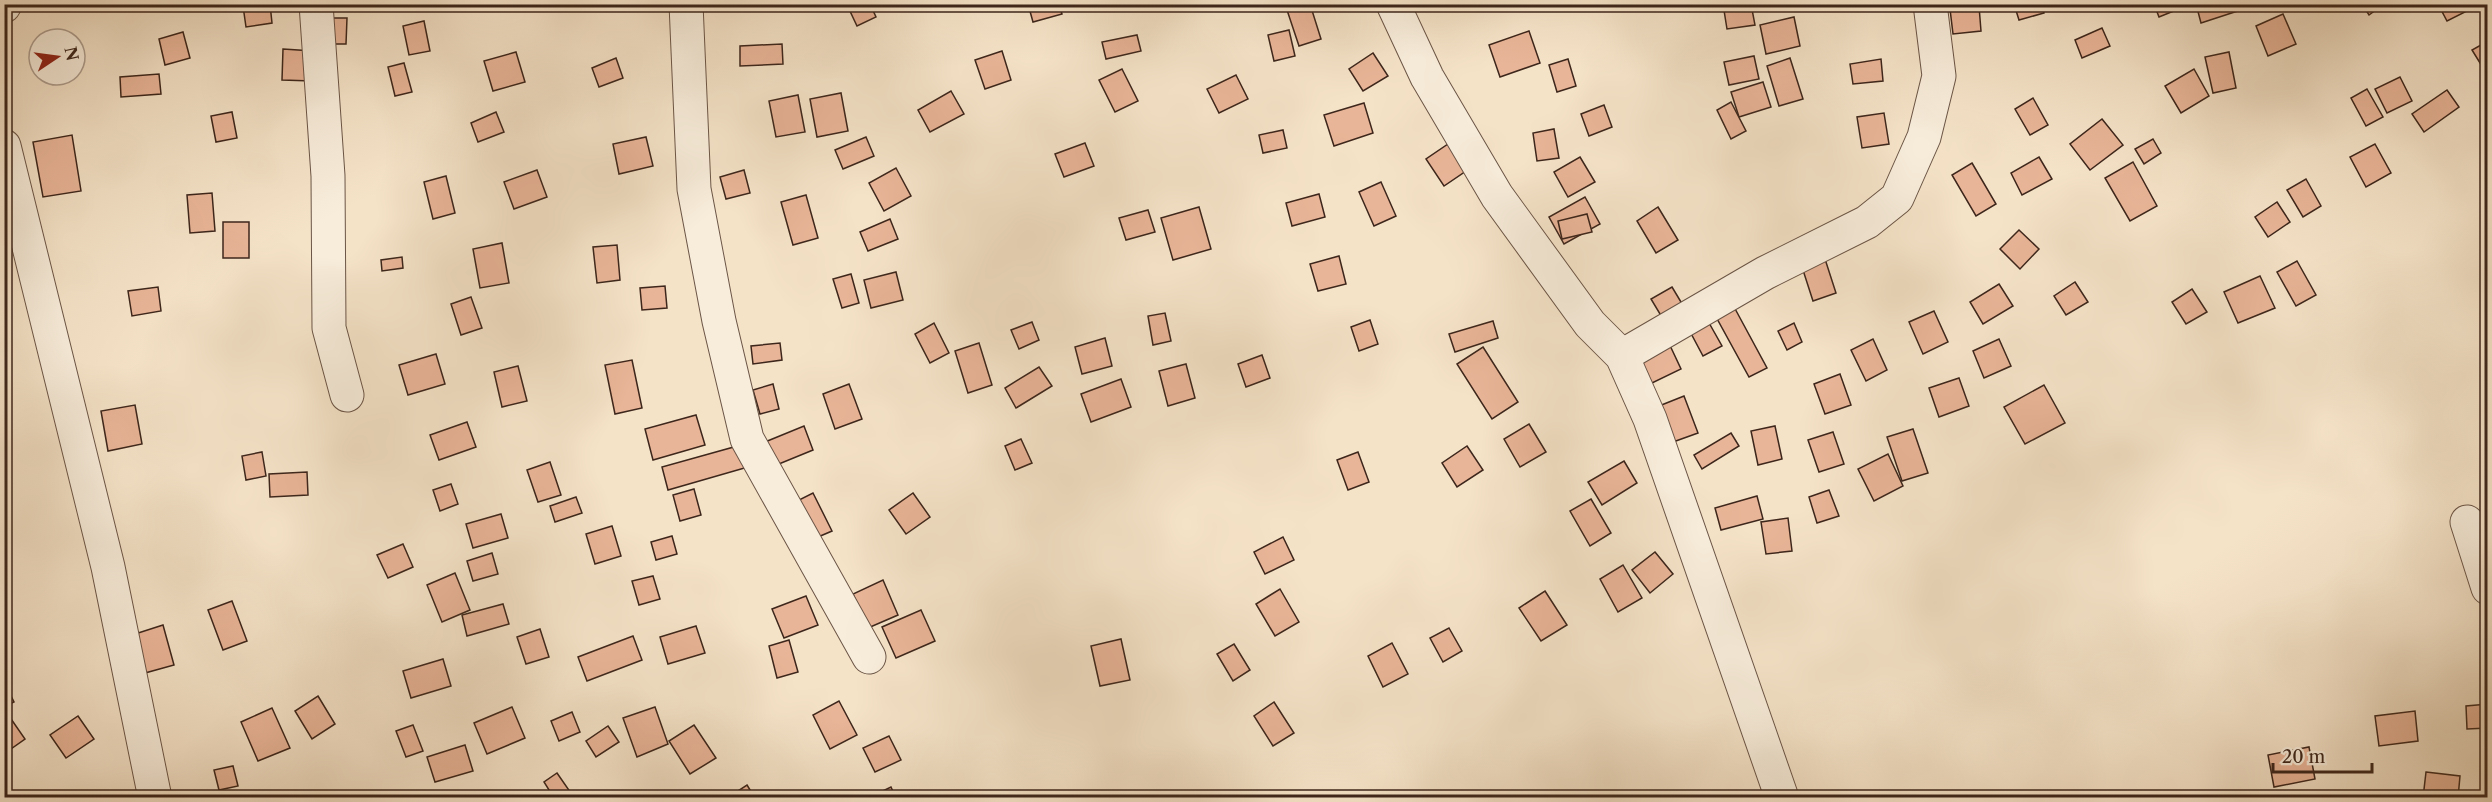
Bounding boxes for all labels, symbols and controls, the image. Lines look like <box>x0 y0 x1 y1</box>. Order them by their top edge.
north arrow <box>27 27 87 87</box>
text: N <box>60 45 83 63</box>
scale bar <box>2273 736 2372 774</box>
text: 20 m <box>2282 746 2326 768</box>

